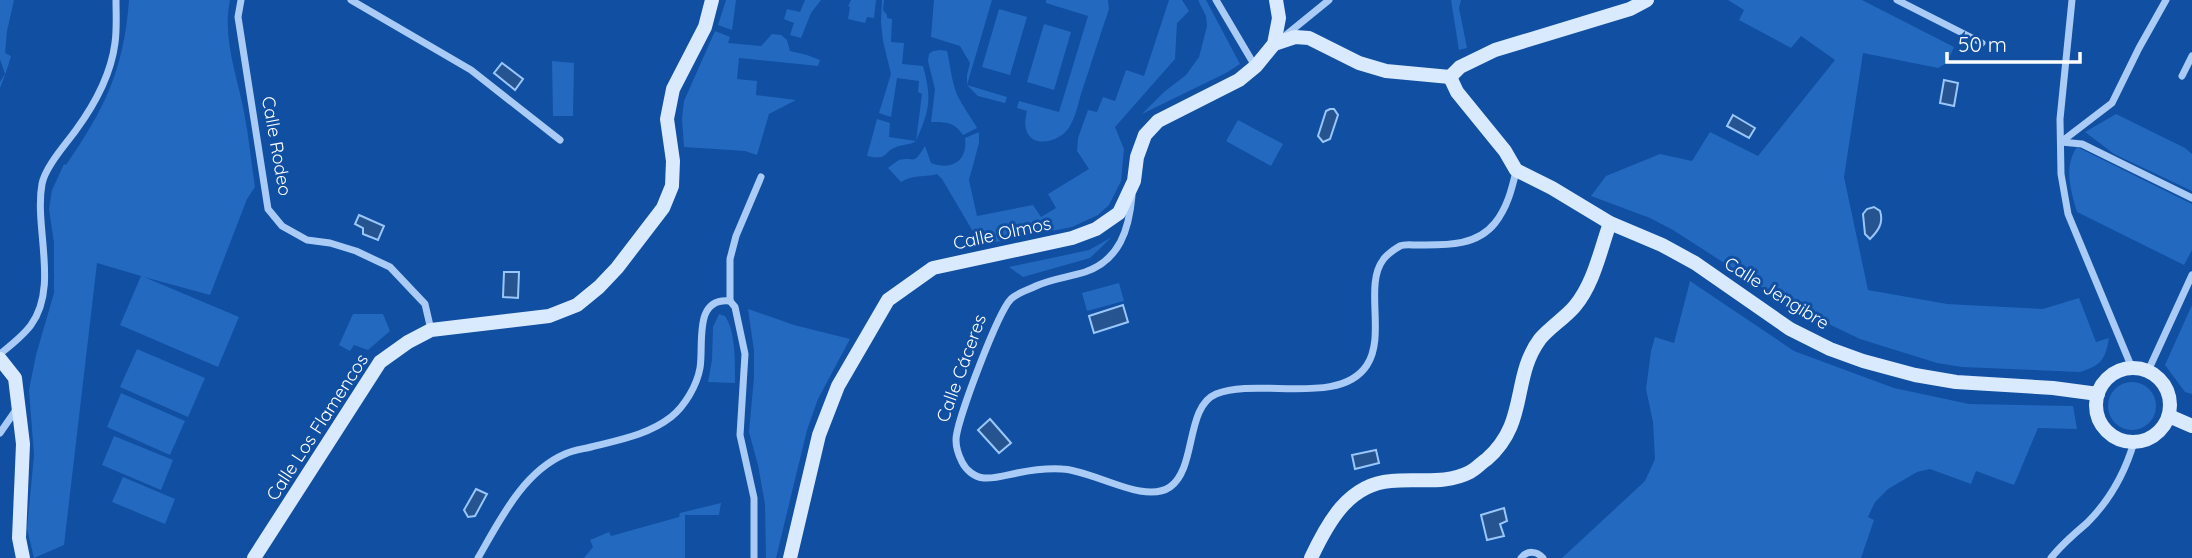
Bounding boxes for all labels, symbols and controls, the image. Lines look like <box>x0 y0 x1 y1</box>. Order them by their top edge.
scale bar <box>1947 21 2080 65</box>
text: 50 m <box>1958 31 2007 57</box>
street label: Calle Rodeo <box>257 94 297 198</box>
street label: Calle Olmos <box>951 211 1053 255</box>
street label: Calle Jengibre <box>1720 252 1834 334</box>
street label: Calle Cáceres <box>931 311 991 425</box>
street label: Calle Los Flamencos <box>261 349 373 505</box>

